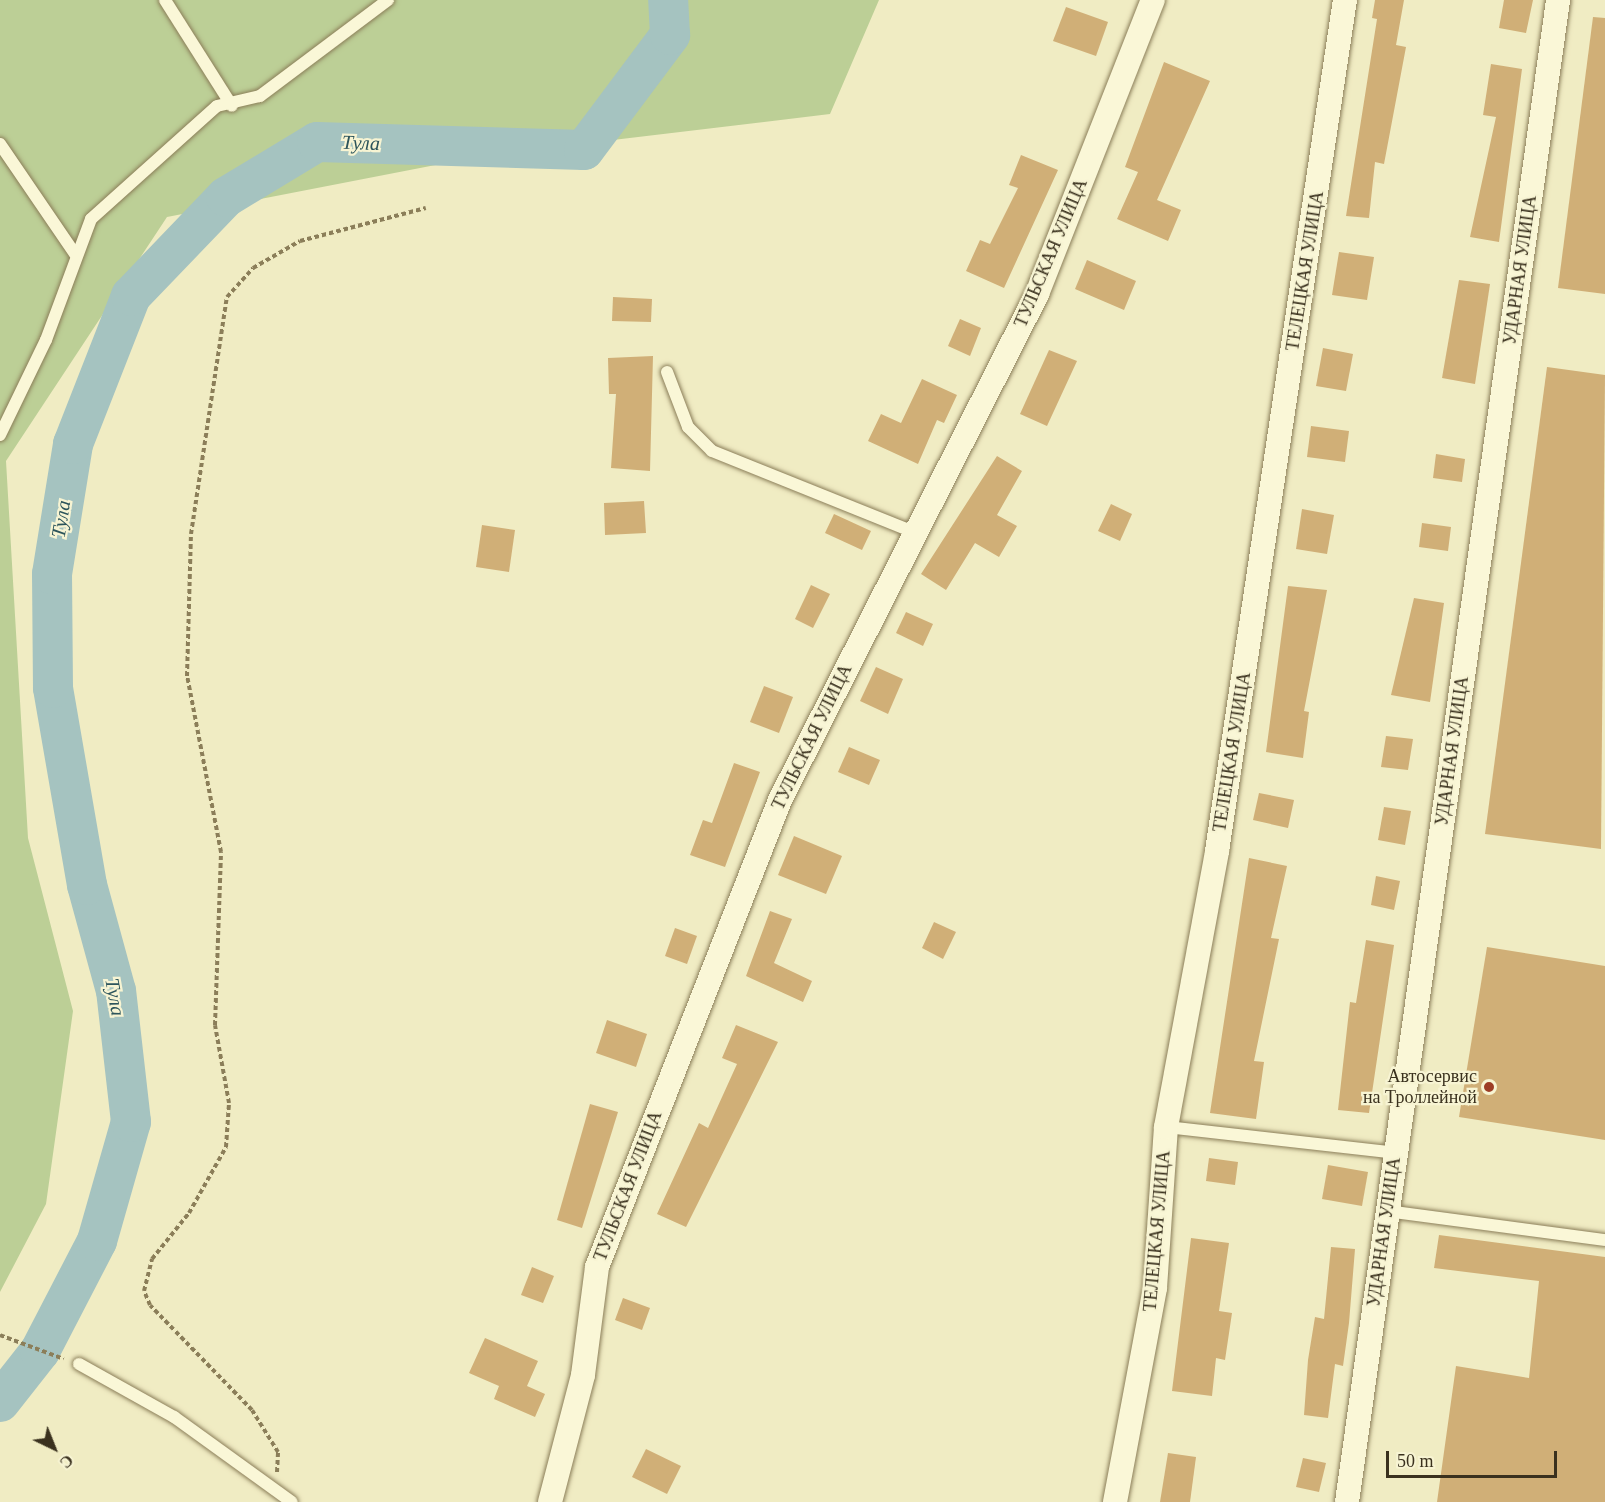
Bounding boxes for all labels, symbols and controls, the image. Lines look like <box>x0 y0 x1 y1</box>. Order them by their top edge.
water label: Тула <box>342 130 380 156</box>
street label: ТУЛЬСКАЯ УЛИЦА <box>1010 175 1092 331</box>
street label: ТЕЛЕЦКАЯ УЛИЦА <box>1282 190 1328 352</box>
street label: УДАРНАЯ УЛИЦА <box>1499 194 1541 346</box>
water label: Тула <box>46 498 76 540</box>
street label: ТУЛЬСКАЯ УЛИЦА <box>767 661 857 813</box>
street label: ТЕЛЕЦКАЯ УЛИЦА <box>1209 671 1255 833</box>
street label: УДАРНАЯ УЛИЦА <box>1431 675 1473 827</box>
water label: Тула <box>100 976 130 1018</box>
place label: Автосервис на Троллейной <box>1363 1066 1477 1108</box>
marker: Автосервис на Троллейной <box>1482 1080 1496 1094</box>
street label: ТУЛЬСКАЯ УЛИЦА <box>589 1108 667 1264</box>
street label: ТЕЛЕЦКАЯ УЛИЦА <box>1139 1150 1175 1312</box>
street label: УДАРНАЯ УЛИЦА <box>1363 1156 1405 1308</box>
north arrow <box>24 1418 84 1478</box>
scale bar <box>1389 1439 1560 1477</box>
text: С <box>57 1451 77 1472</box>
text: 50 m <box>1397 1451 1434 1471</box>

